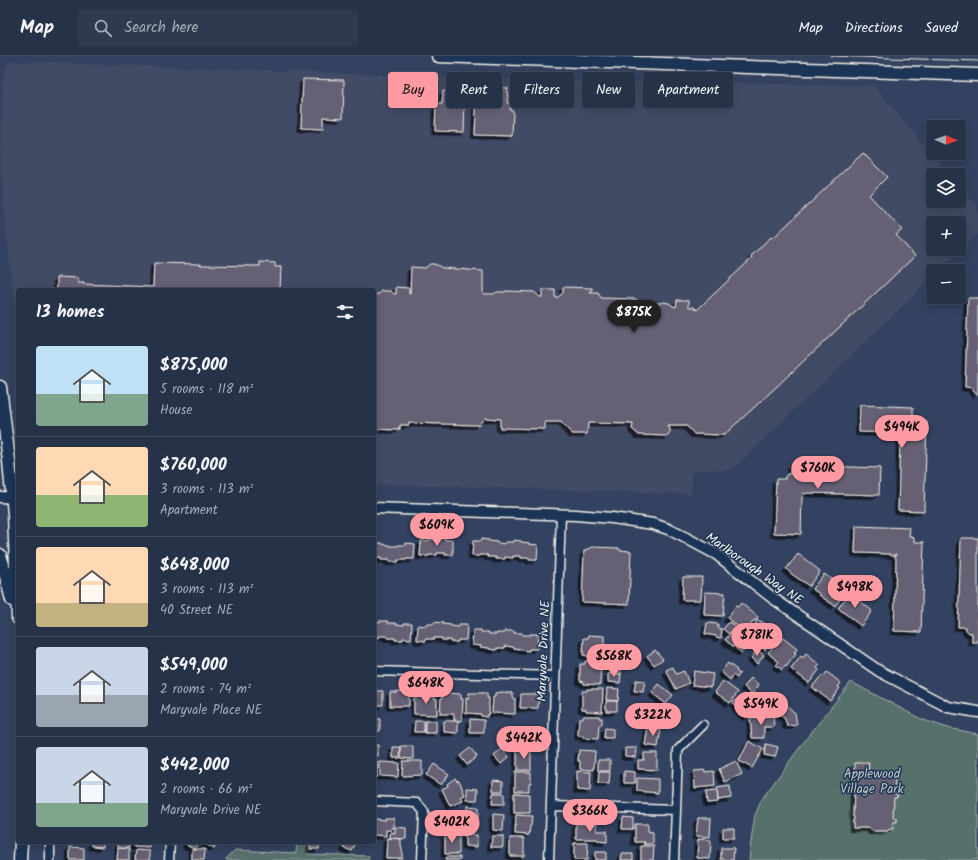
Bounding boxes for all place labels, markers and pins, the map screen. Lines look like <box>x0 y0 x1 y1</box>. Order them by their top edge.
pin: $875K <box>606 300 662 334</box>
pin: $494K <box>874 415 930 449</box>
pin: $760K <box>790 456 846 490</box>
pin: $609K <box>409 513 465 547</box>
pin: $498K <box>827 575 883 609</box>
pin: $781K <box>729 623 785 657</box>
pin: $568K <box>586 644 642 678</box>
pin: $648K <box>398 671 454 705</box>
pin: $549K <box>733 692 789 726</box>
pin: $322K <box>625 703 681 737</box>
pin: $442K <box>496 726 552 760</box>
pin: $366K <box>562 799 618 833</box>
pin: $402K <box>424 810 480 844</box>

